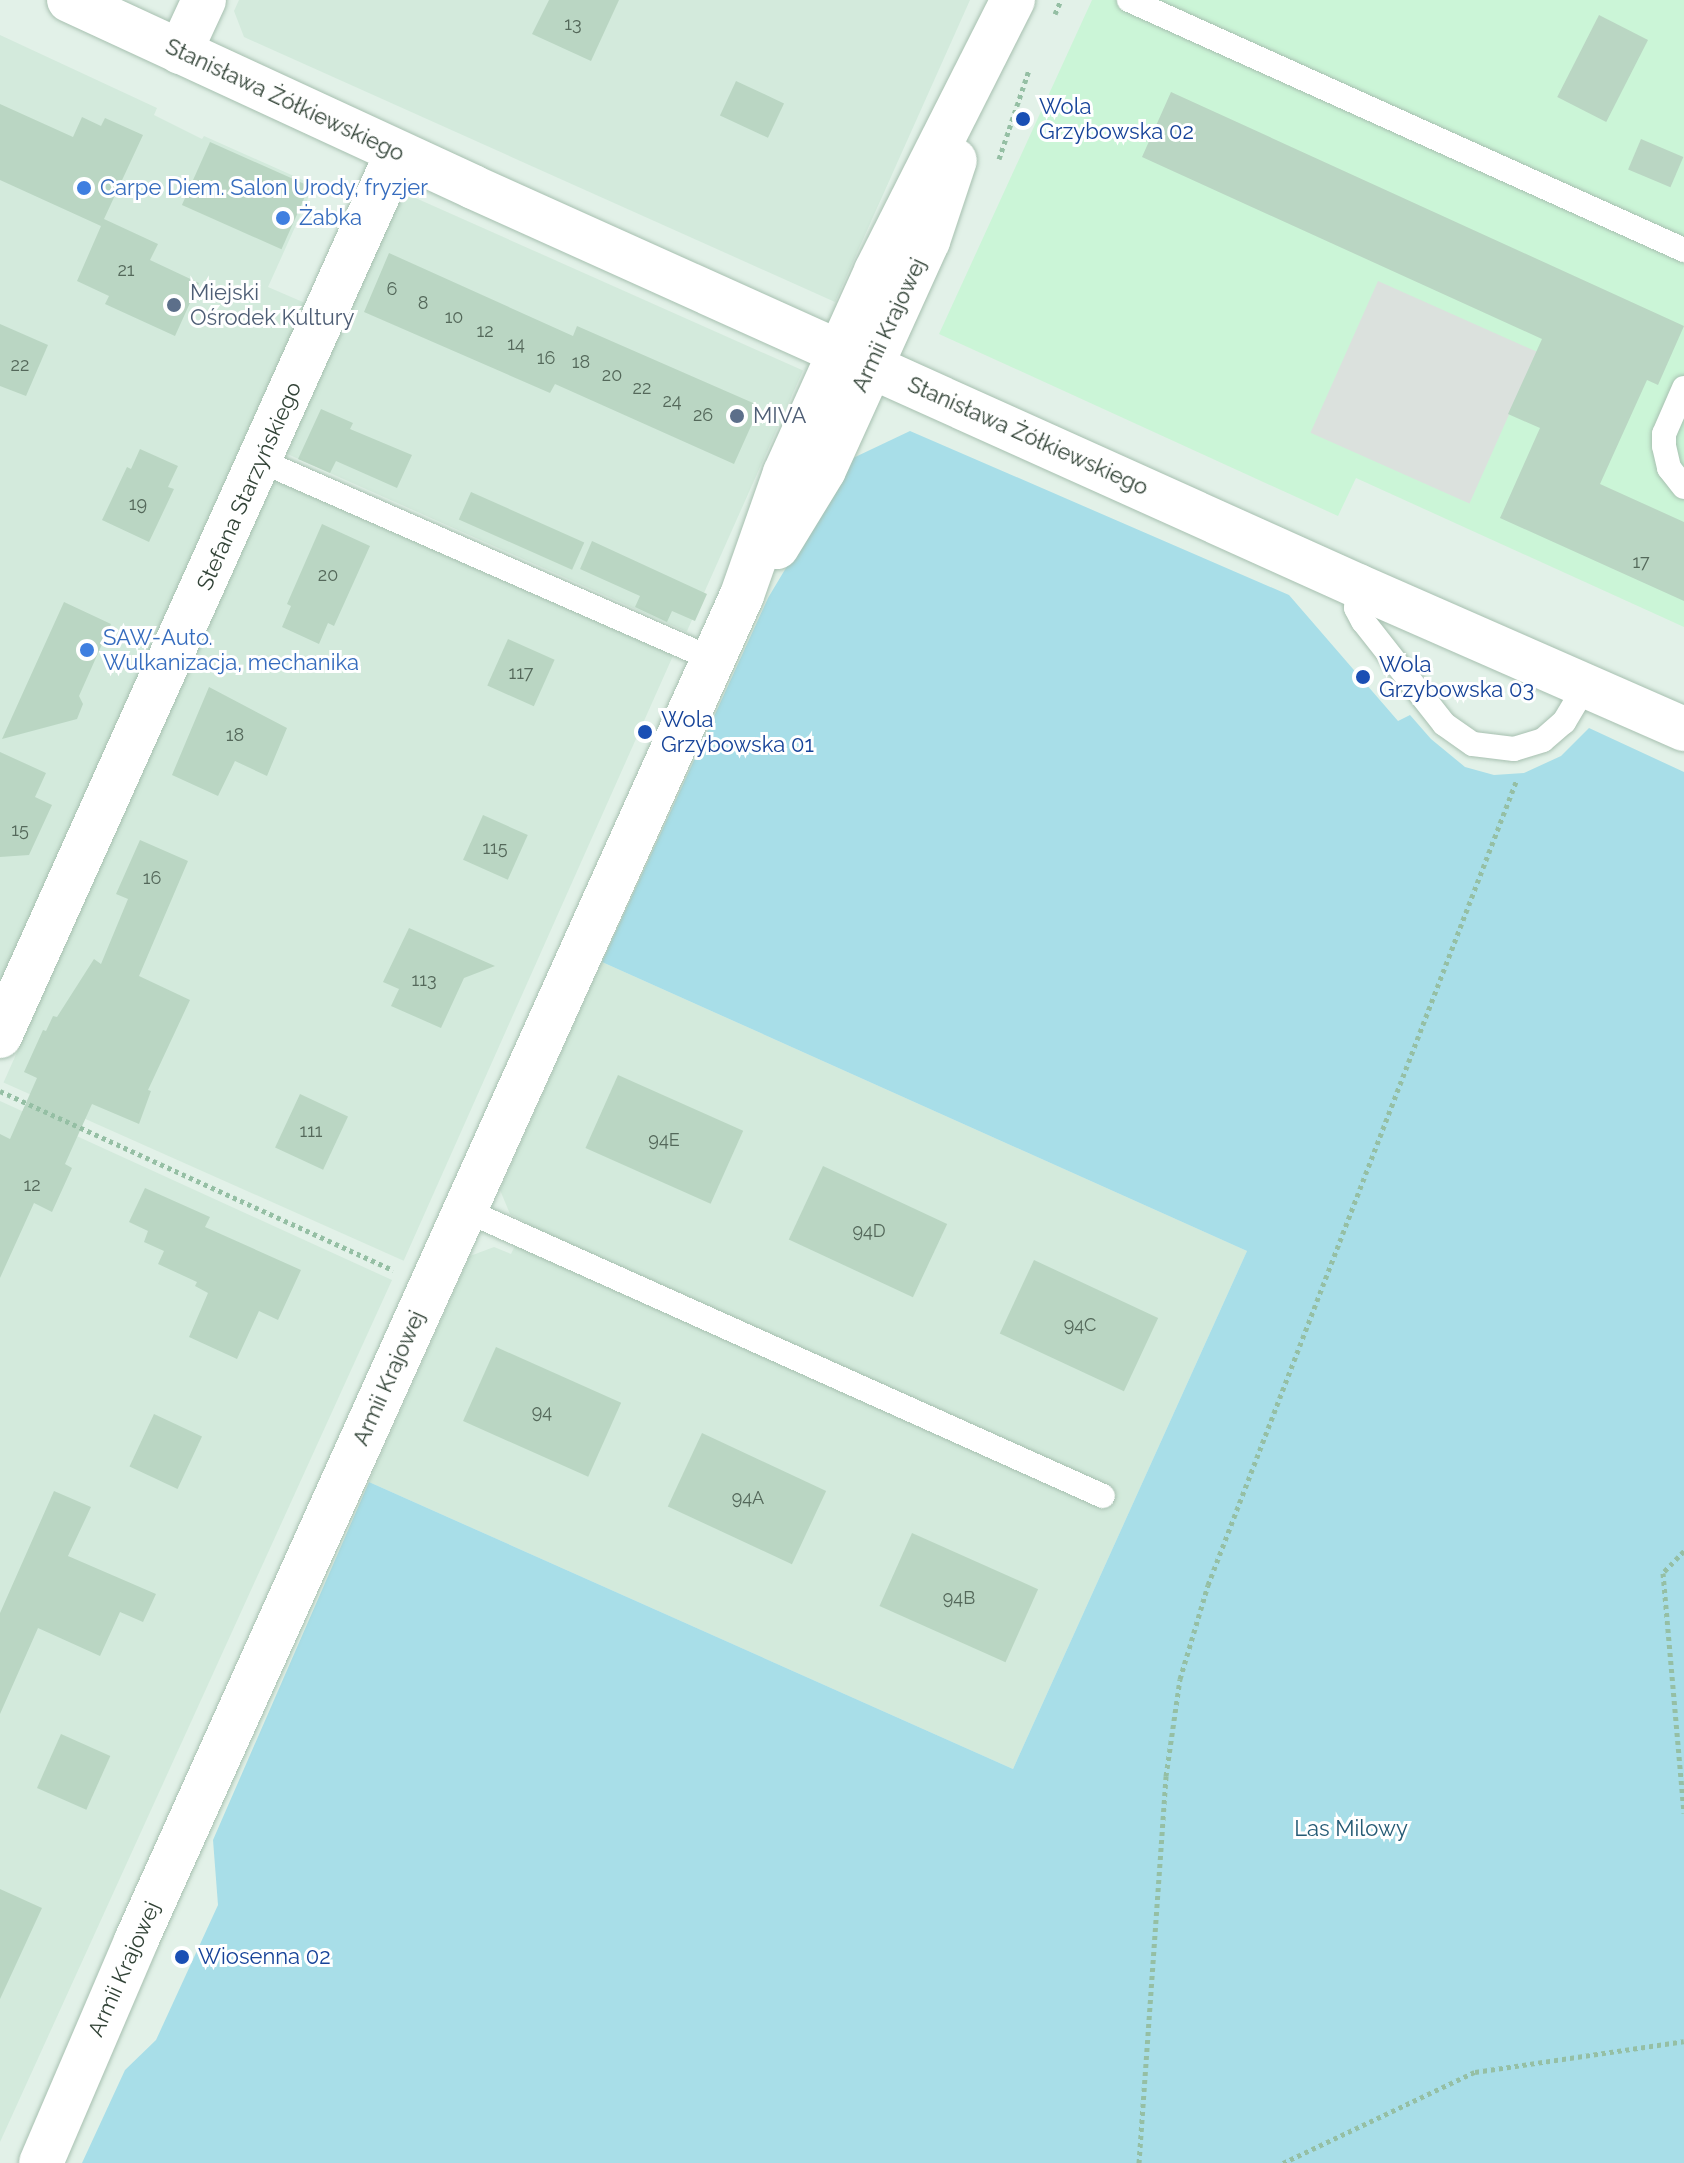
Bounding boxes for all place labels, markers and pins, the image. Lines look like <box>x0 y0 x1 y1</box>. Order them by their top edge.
place label: Wola Grzybowska 02 <box>1039 93 1194 144</box>
marker: Wola Grzybowska 02 <box>1014 110 1032 128</box>
place label: Carpe Diem. Salon Urody, fryzjer <box>100 175 428 201</box>
marker: Carpe Diem. Salon Urody, fryzjer <box>75 179 93 197</box>
place label: Żabka <box>299 205 362 231</box>
marker: Żabka <box>274 209 292 227</box>
place label: Miejski Ośrodek Kultury <box>190 279 354 330</box>
marker: Miejski Ośrodek Kultury <box>165 296 183 314</box>
place label: MIVA <box>753 403 806 429</box>
marker: MIVA <box>728 407 746 425</box>
place label: SAW-Auto. Wulkanizacja, mechanika <box>103 624 359 676</box>
marker: SAW-Auto. Wulkanizacja, mechanika <box>78 641 96 659</box>
place label: Wola Grzybowska 03 <box>1379 651 1534 702</box>
marker: Wola Grzybowska 03 <box>1354 668 1372 686</box>
place label: Wola Grzybowska 01 <box>661 706 814 758</box>
marker: Wola Grzybowska 01 <box>636 723 654 741</box>
place label: Wiosenna 02 <box>198 1944 331 1970</box>
marker: Wiosenna 02 <box>173 1948 191 1966</box>

